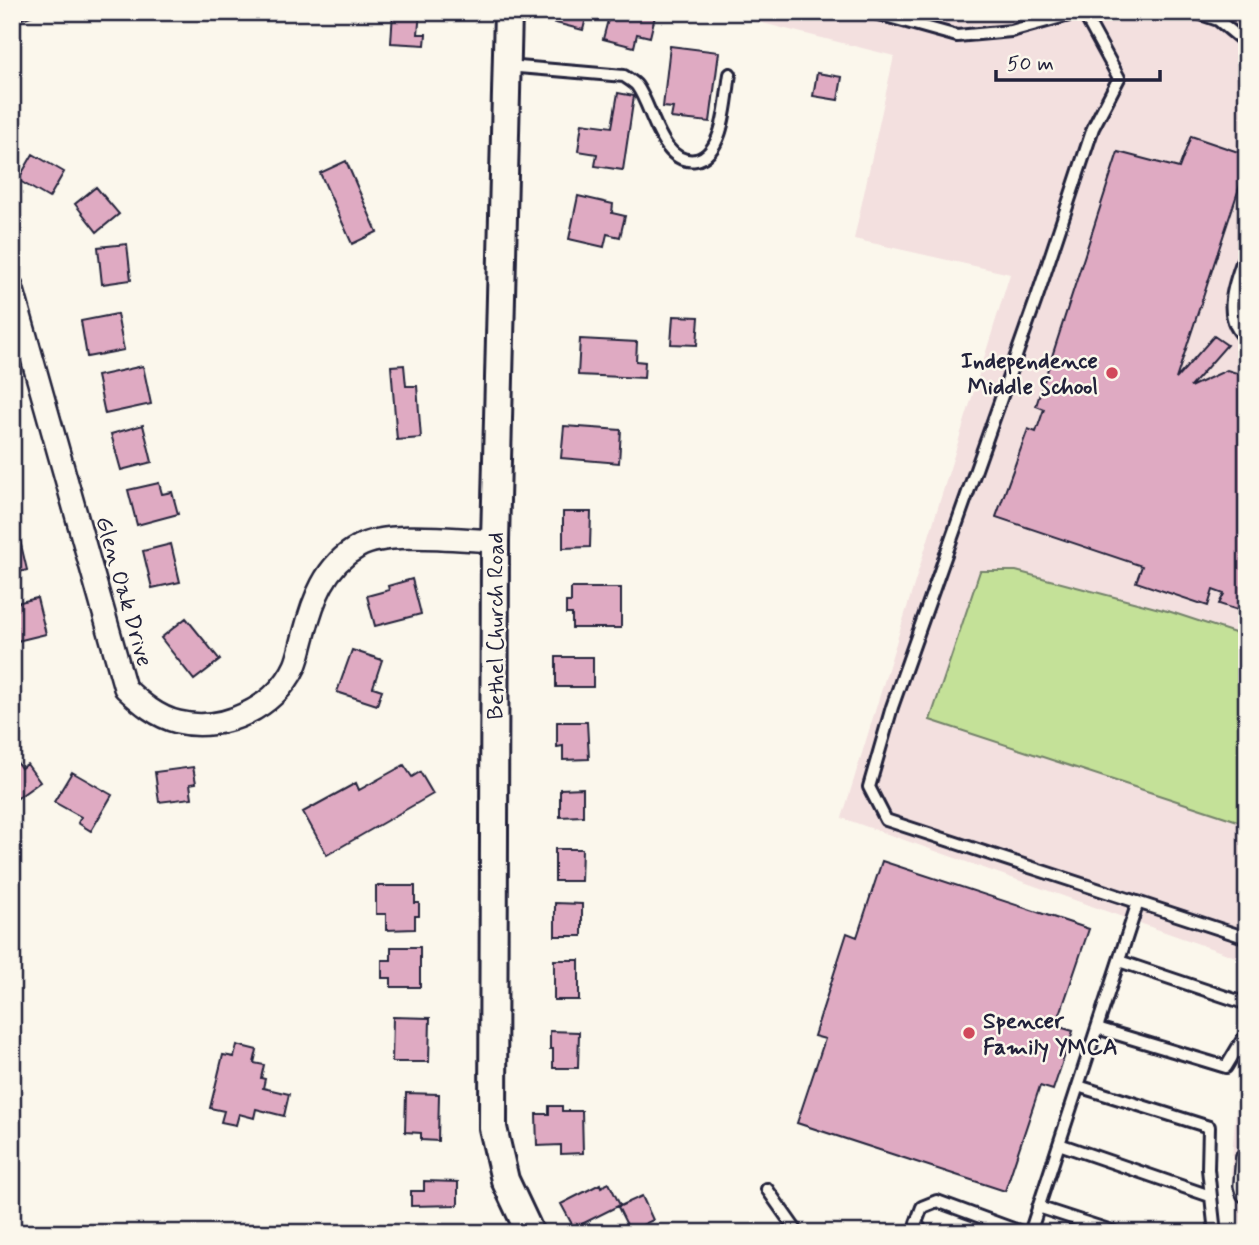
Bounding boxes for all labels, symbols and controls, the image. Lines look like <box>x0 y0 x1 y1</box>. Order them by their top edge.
scale bar <box>996 38 1161 82</box>
text: 50 m <box>1007 50 1054 78</box>
place label: Independence Middle School <box>961 347 1098 403</box>
marker: Independence Middle School <box>1104 365 1120 381</box>
street label: Glen Oak Drive <box>87 513 159 670</box>
street label: Bethel Church Road <box>482 532 512 720</box>
place label: Spencer Family YMCA <box>983 1007 1118 1063</box>
marker: Spencer Family YMCA <box>961 1025 977 1041</box>

